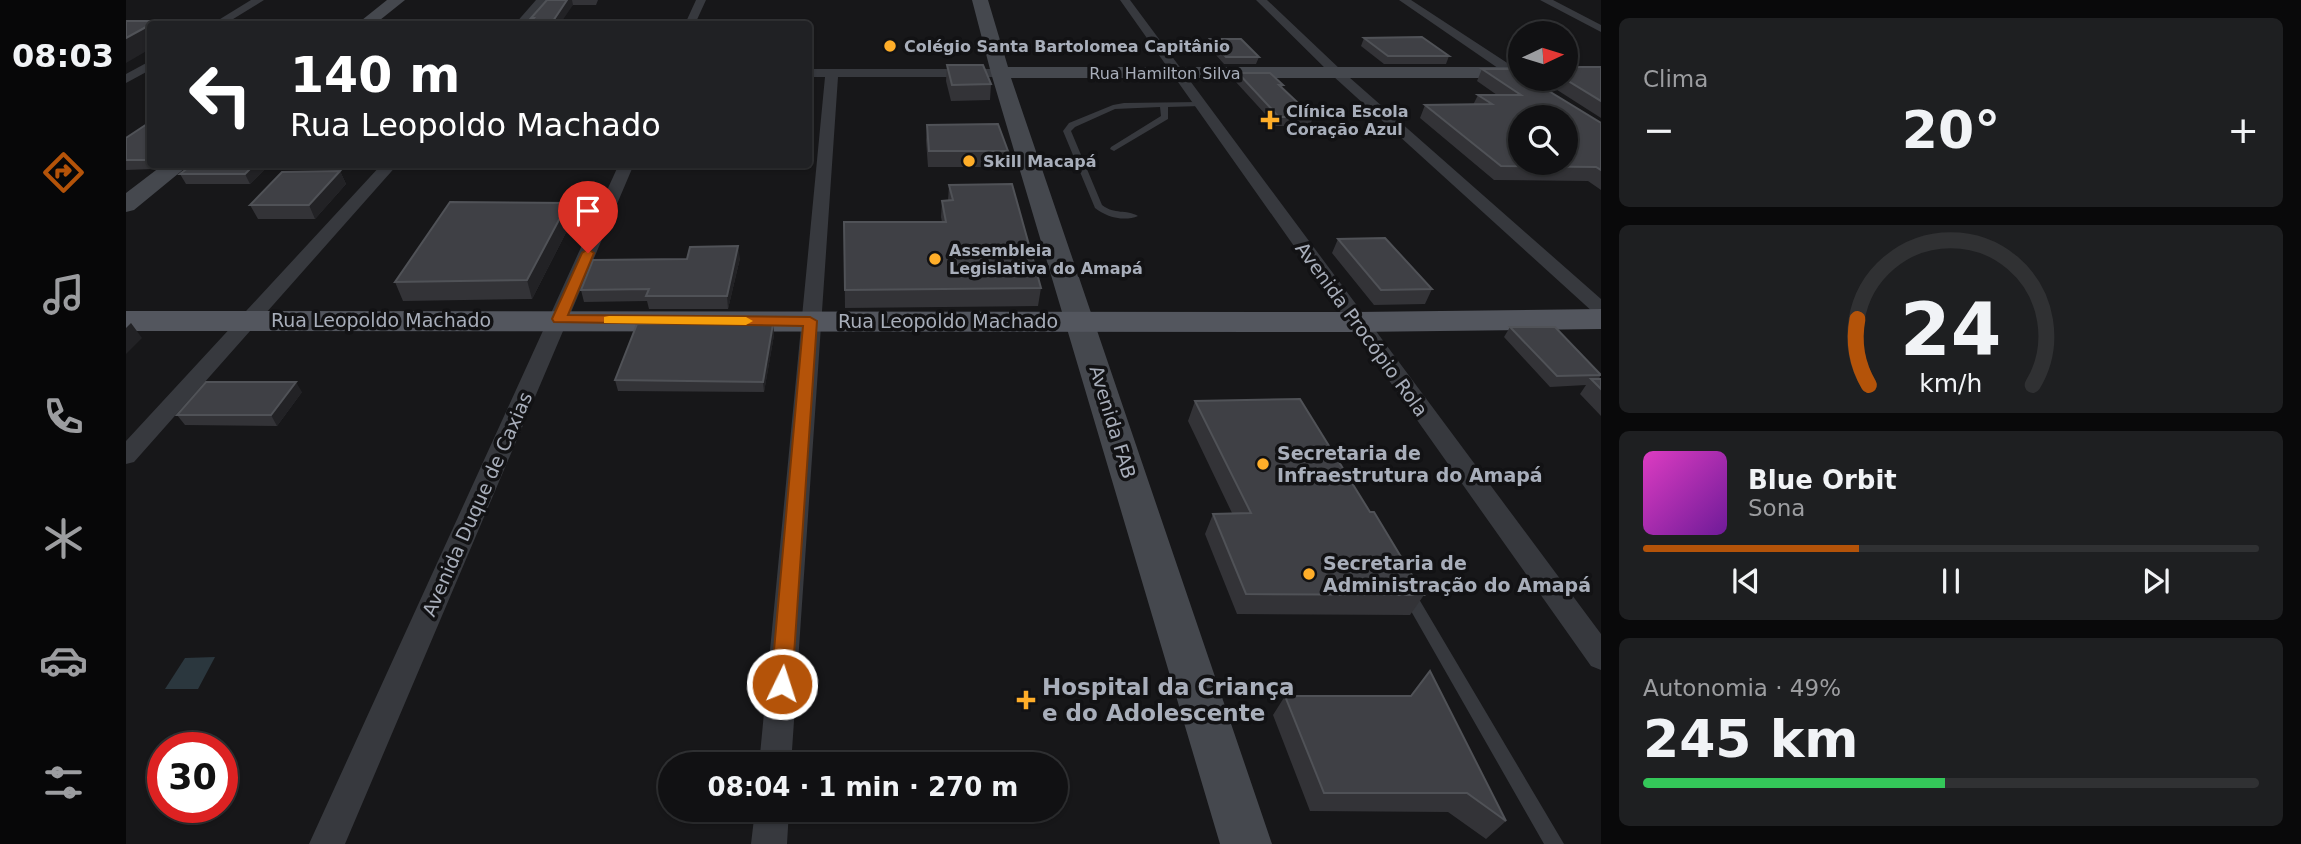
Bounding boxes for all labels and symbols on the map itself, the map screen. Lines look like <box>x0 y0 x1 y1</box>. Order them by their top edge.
north arrow <box>1508 21 1578 91</box>
place label: Colégio Santa Bartolomea Capitânio <box>904 37 1230 56</box>
marker: Colégio Santa Bartolomea Capitânio <box>882 38 898 54</box>
street label: Rua Hamilton Silva <box>1089 64 1241 83</box>
place label: Clínica Escola Coração Azul <box>1286 102 1409 139</box>
marker: Clínica Escola Coração Azul <box>1260 110 1280 130</box>
place label: Skill Macapá <box>983 152 1096 171</box>
marker: Skill Macapá <box>961 153 977 169</box>
pin <box>558 181 618 253</box>
street label: Avenida Procópio Rola <box>1291 238 1433 420</box>
place label: Assembleia Legislativa do Amapá <box>949 241 1143 278</box>
marker: Assembleia Legislativa do Amapá <box>927 251 943 267</box>
street label: Rua Leopoldo Machado <box>271 309 491 331</box>
street label: Rua Leopoldo Machado <box>838 310 1058 332</box>
street label: Avenida FAB <box>1085 363 1141 481</box>
street label: Avenida Duque de Caxias <box>418 388 536 620</box>
place label: Secretaria de Infraestrutura do Amapá <box>1277 442 1543 486</box>
marker: Secretaria de Infraestrutura do Amapá <box>1255 456 1271 472</box>
place label: Secretaria de Administração do Amapá <box>1323 552 1591 596</box>
marker: Secretaria de Administração do Amapá <box>1301 566 1317 582</box>
position arrow <box>745 647 819 721</box>
place label: Hospital da Criança e do Adolescente <box>1042 674 1295 726</box>
marker: Hospital da Criança e do Adolescente <box>1016 690 1036 710</box>
speed limit sign: 30 <box>147 732 238 823</box>

